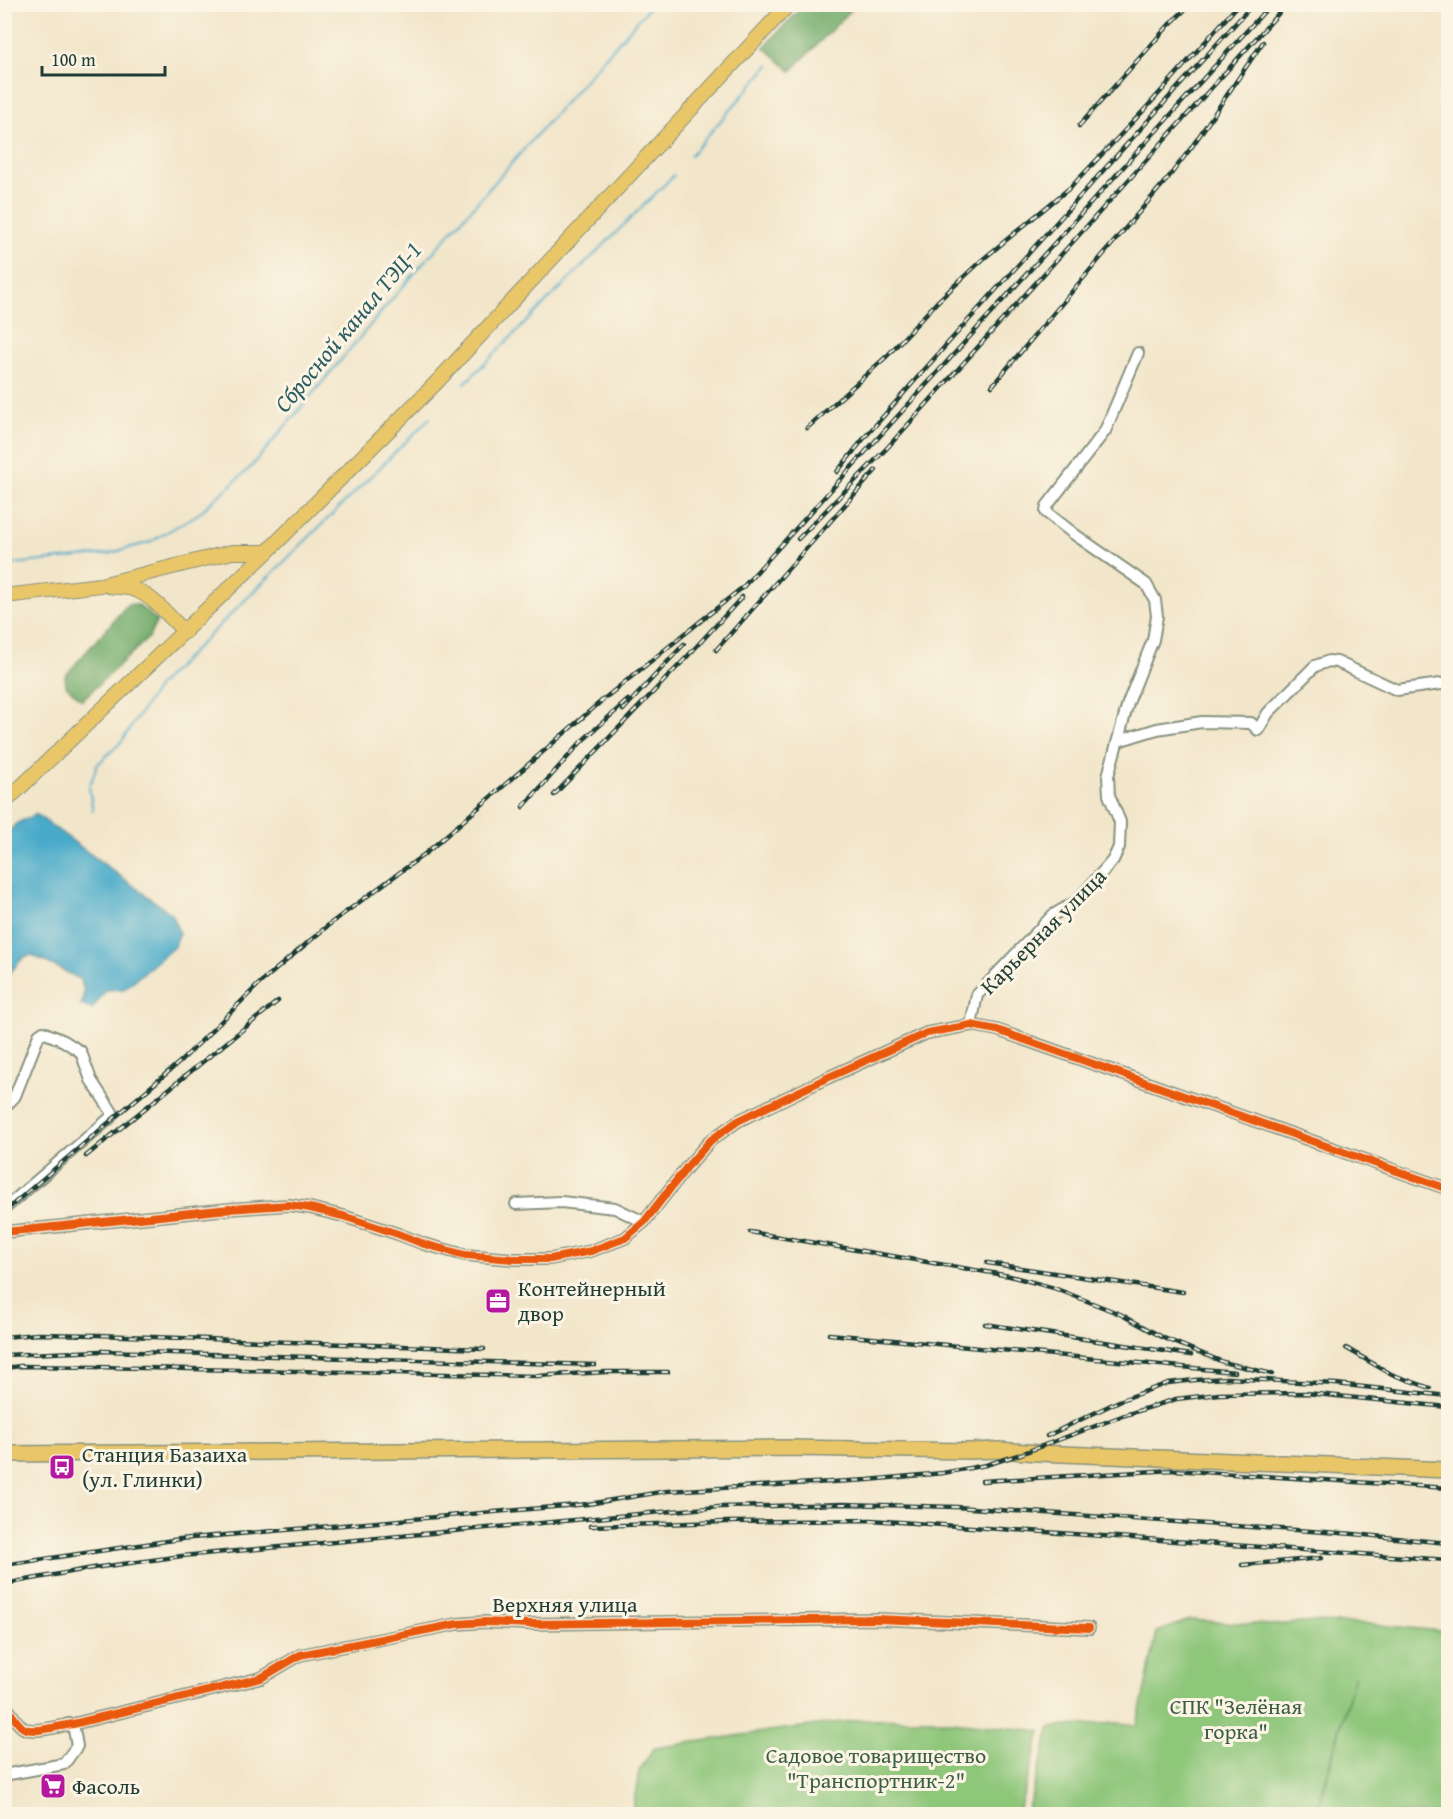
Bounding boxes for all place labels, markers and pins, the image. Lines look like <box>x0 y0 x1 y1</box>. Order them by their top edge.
place label: Контейнерный двор <box>518 1272 666 1329</box>
office icon: Контейнерный двор <box>483 1286 513 1316</box>
place label: Станция Базаиха (ул. Глинки) <box>82 1438 248 1495</box>
bus stop icon: Станция Базаиха (ул. Глинки) <box>47 1452 77 1482</box>
place label: Фасоль <box>72 1770 140 1802</box>
supermarket icon: Фасоль <box>38 1771 68 1801</box>

